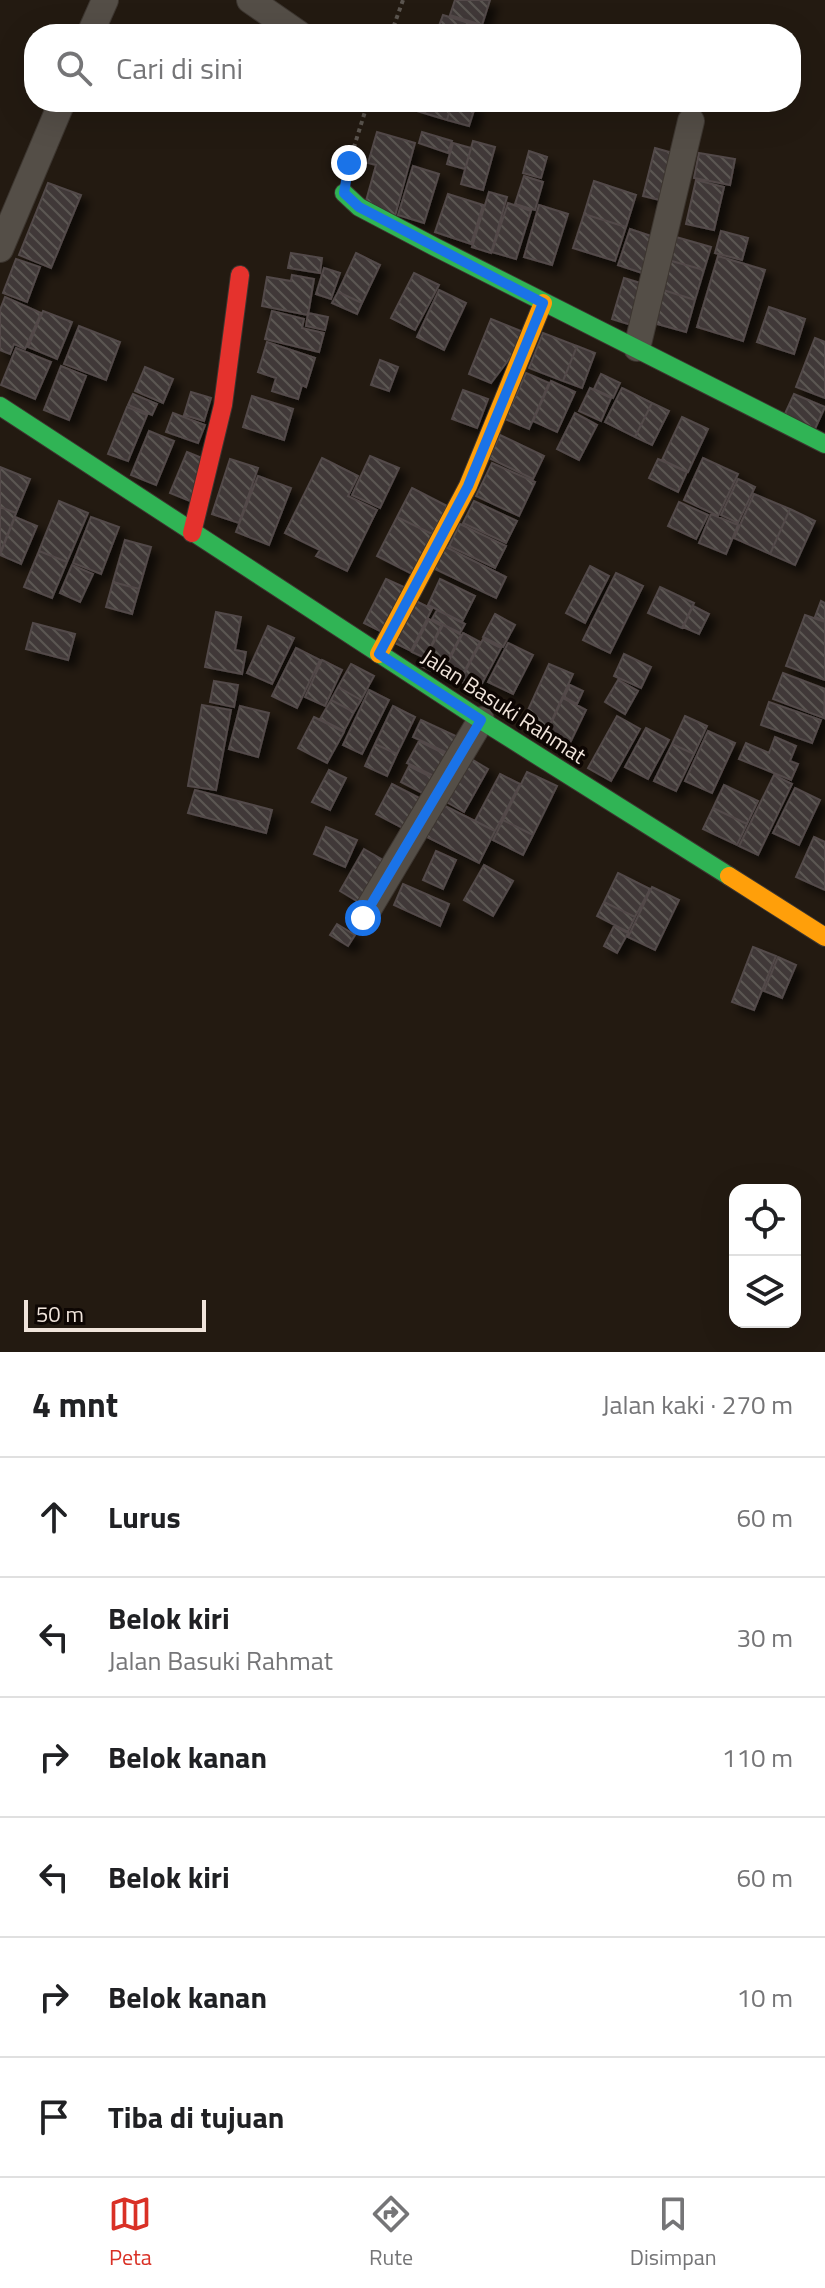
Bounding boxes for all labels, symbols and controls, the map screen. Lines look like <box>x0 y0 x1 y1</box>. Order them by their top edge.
search box <box>24 24 801 112</box>
text: Cari di sini <box>116 45 243 91</box>
icon: search <box>52 46 96 90</box>
route end <box>331 145 367 181</box>
street label: Jalan Basuki Rahmat <box>415 640 593 772</box>
route start <box>345 900 381 936</box>
map controls <box>729 1184 801 1328</box>
button: locate <box>729 1184 801 1256</box>
button: layers <box>729 1256 801 1328</box>
scale bar <box>24 1296 206 1332</box>
text: 50 m <box>36 1297 84 1331</box>
text: 4 mnt <box>32 1378 118 1430</box>
text: Jalan kaki · 270 m <box>602 1385 793 1424</box>
text: Lurus <box>108 1494 181 1540</box>
icon: ahead <box>32 1495 76 1539</box>
text: 60 m <box>736 1498 793 1537</box>
text: Belok kiri <box>108 1595 230 1641</box>
icon: left <box>32 1615 76 1659</box>
text: 30 m <box>736 1618 793 1657</box>
text: Jalan Basuki Rahmat <box>108 1641 333 1680</box>
text: Belok kanan <box>108 1734 267 1780</box>
icon: right <box>32 1735 76 1779</box>
text: 110 m <box>722 1738 793 1777</box>
text: Belok kiri <box>108 1854 230 1900</box>
icon: left <box>32 1855 76 1899</box>
text: 60 m <box>736 1858 793 1897</box>
text: Belok kanan <box>108 1974 267 2020</box>
icon: right <box>32 1975 76 2019</box>
text: 10 m <box>736 1978 793 2017</box>
text: Tiba di tujuan <box>108 2094 284 2140</box>
icon: arrive <box>32 2095 76 2139</box>
tab: Peta <box>108 2192 152 2274</box>
tab: Rute <box>369 2192 413 2274</box>
tab: Disimpan <box>630 2192 717 2274</box>

